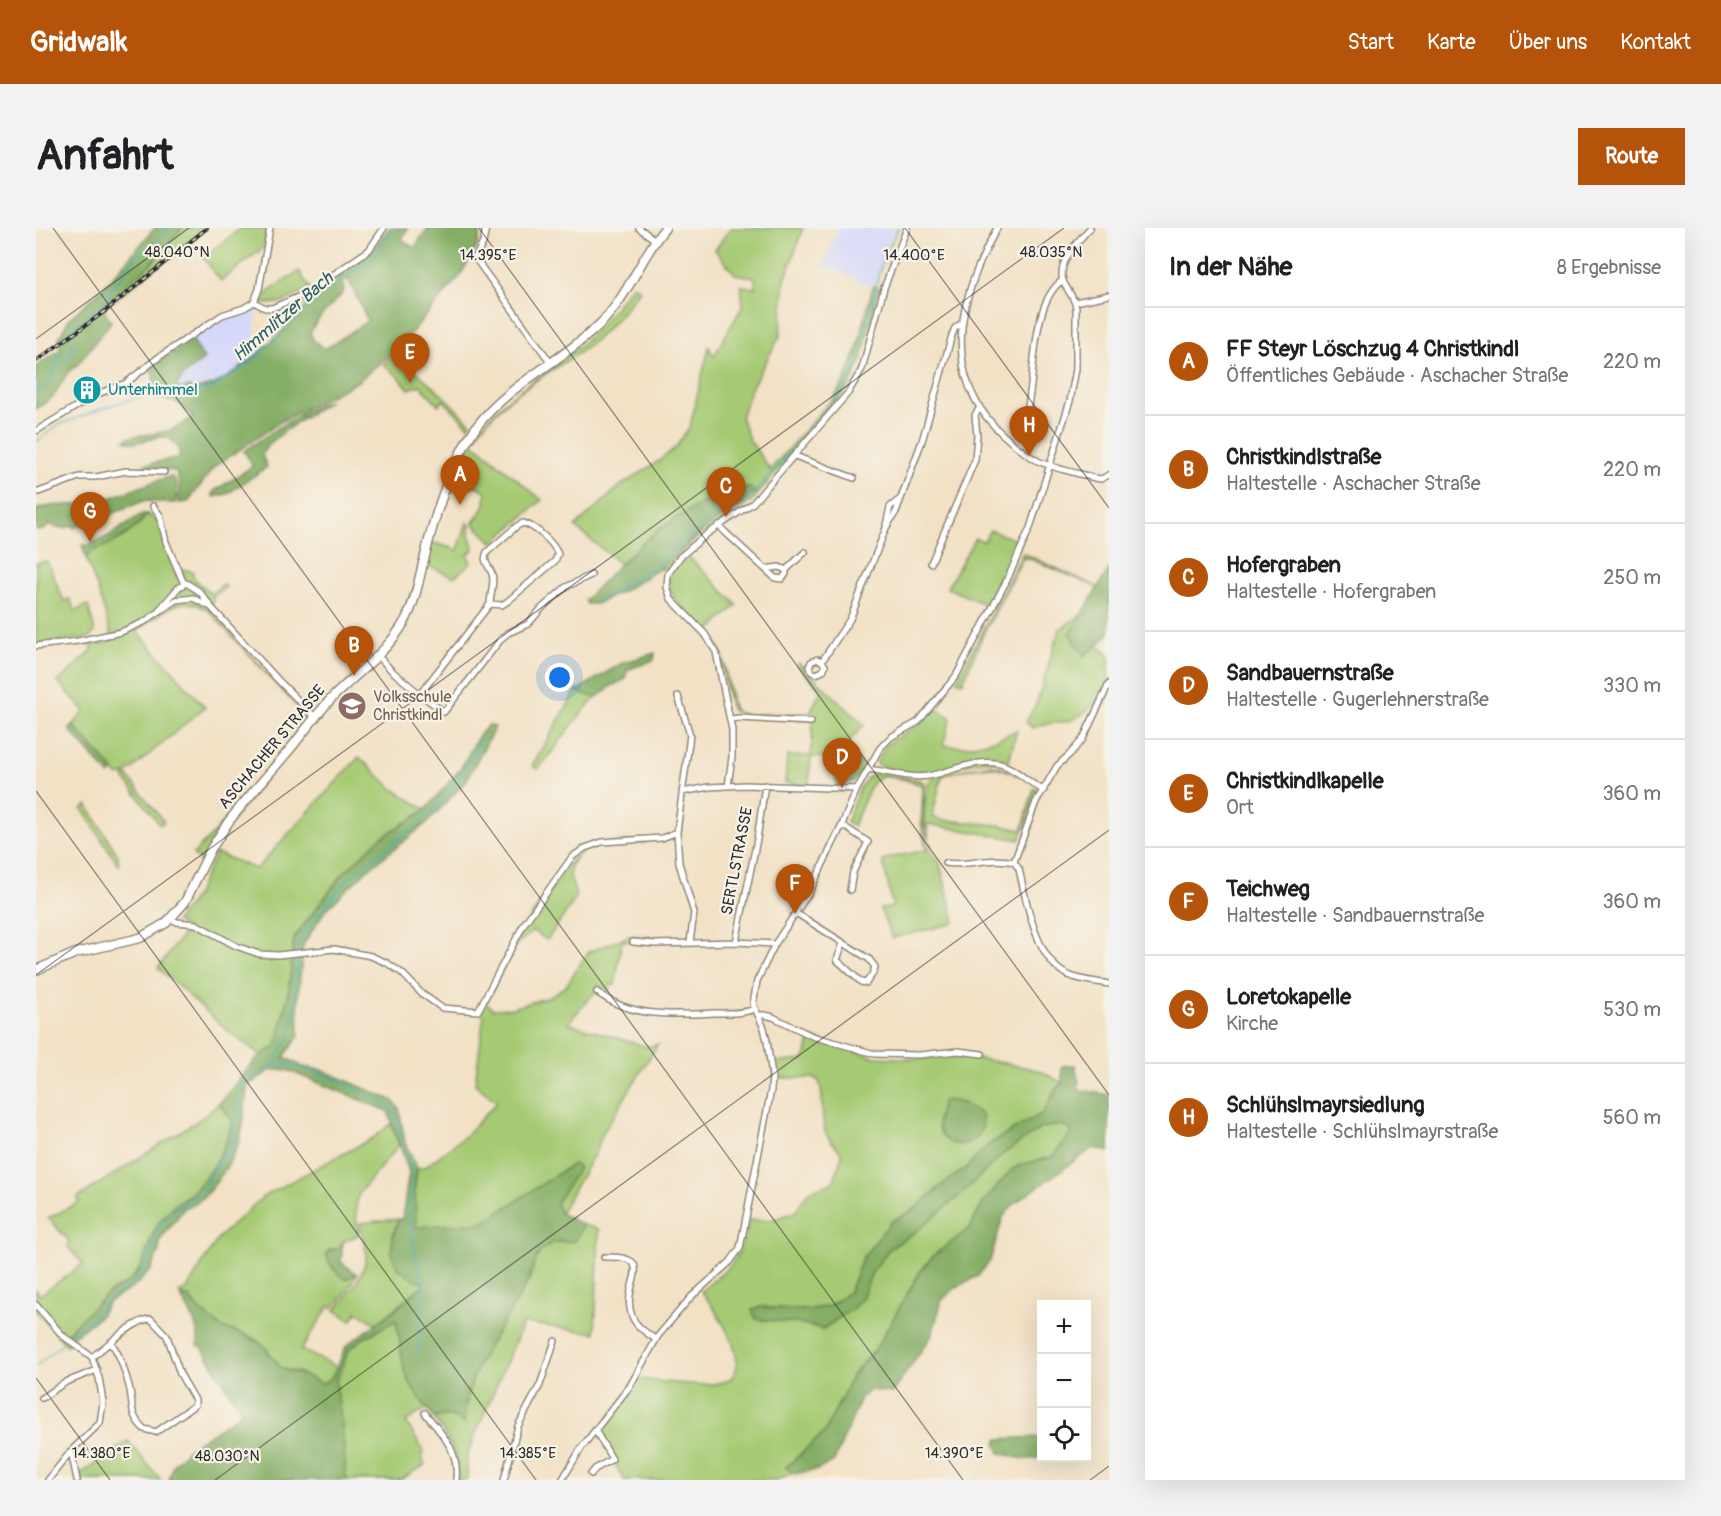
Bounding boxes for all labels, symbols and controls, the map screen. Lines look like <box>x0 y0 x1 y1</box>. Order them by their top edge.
text: Gridwalk <box>30 25 128 60</box>
text: Start <box>1348 29 1394 56</box>
text: Karte <box>1427 29 1476 56</box>
text: Über uns <box>1509 29 1587 56</box>
text: Kontakt <box>1620 29 1691 56</box>
button: Route <box>1578 128 1685 185</box>
text: Anfahrt <box>36 130 174 182</box>
text: 48.040°N <box>144 243 210 262</box>
text: 48.035°N <box>1019 243 1083 262</box>
text: 14.395°E <box>460 246 516 265</box>
text: 14.400°E <box>883 246 945 265</box>
text: In der Nähe <box>1169 251 1292 283</box>
text: 8 Ergebnisse <box>1557 255 1661 280</box>
water label: Himmlitzer Bach <box>228 266 339 367</box>
pin: E <box>390 334 430 383</box>
text: FF Steyr Löschzug 4 Christkindl <box>1226 335 1519 363</box>
text: A <box>1182 349 1195 374</box>
text: 220 m <box>1603 349 1661 374</box>
text: Öffentliches Gebäude · Aschacher Straße <box>1226 363 1568 388</box>
building icon: Unterhimmel <box>71 374 103 406</box>
place label: Unterhimmel <box>108 380 198 400</box>
pin: H <box>1010 406 1048 456</box>
text: Christkindlstraße <box>1226 443 1381 471</box>
pin: A <box>440 456 480 505</box>
text: B <box>1183 457 1194 482</box>
text: 220 m <box>1603 457 1661 482</box>
pin: C <box>706 468 746 517</box>
text: Haltestelle · Aschacher Straße <box>1226 471 1481 496</box>
pin: G <box>70 492 110 542</box>
text: Hofergraben <box>1226 551 1341 579</box>
text: C <box>1182 565 1195 590</box>
text: 250 m <box>1603 565 1661 590</box>
text: Haltestelle · Hofergraben <box>1226 579 1436 604</box>
pin: B <box>334 626 374 676</box>
text: Sandbauernstraße <box>1226 659 1394 687</box>
your location <box>545 663 574 692</box>
text: D <box>1182 673 1195 698</box>
text: 330 m <box>1603 673 1661 698</box>
street label: ASCHACHER STRASSE <box>214 681 330 813</box>
place label: Volksschule Christkindl <box>373 687 451 725</box>
text: Haltestelle · Gugerlehnerstraße <box>1226 687 1489 712</box>
school or university icon: Volksschule Christkindl <box>336 690 368 722</box>
pin: D <box>822 738 862 788</box>
text: Christkindlkapelle <box>1226 767 1384 795</box>
text: E <box>1183 781 1194 806</box>
text: 360 m <box>1602 781 1661 806</box>
text: Ort <box>1226 795 1254 820</box>
street label: SERTLSTRASSE <box>717 805 757 917</box>
pin: F <box>776 864 814 914</box>
text: Teichweg <box>1226 875 1310 903</box>
text: F <box>1182 889 1195 914</box>
text: 360 m <box>1602 889 1661 914</box>
text: Haltestelle · Sandbauernstraße <box>1226 903 1484 928</box>
text: Loretokapelle <box>1226 983 1351 1011</box>
text: G <box>1182 997 1195 1022</box>
text: 530 m <box>1603 997 1661 1022</box>
text: Kirche <box>1226 1011 1278 1036</box>
text: Schlühslmayrsiedlung <box>1226 1091 1425 1119</box>
text: H <box>1182 1105 1195 1130</box>
text: 560 m <box>1603 1105 1661 1130</box>
text: Haltestelle · Schlühslmayrstraße <box>1226 1119 1498 1144</box>
map controls <box>1037 1300 1091 1462</box>
button: + <box>1037 1300 1091 1354</box>
button: − <box>1037 1354 1091 1408</box>
button: locate <box>1037 1408 1091 1462</box>
text: 14.380°E <box>72 1444 130 1463</box>
text: 14.385°E <box>500 1444 556 1463</box>
text: 14.390°E <box>925 1444 983 1463</box>
text: 48.030°N <box>194 1447 260 1466</box>

